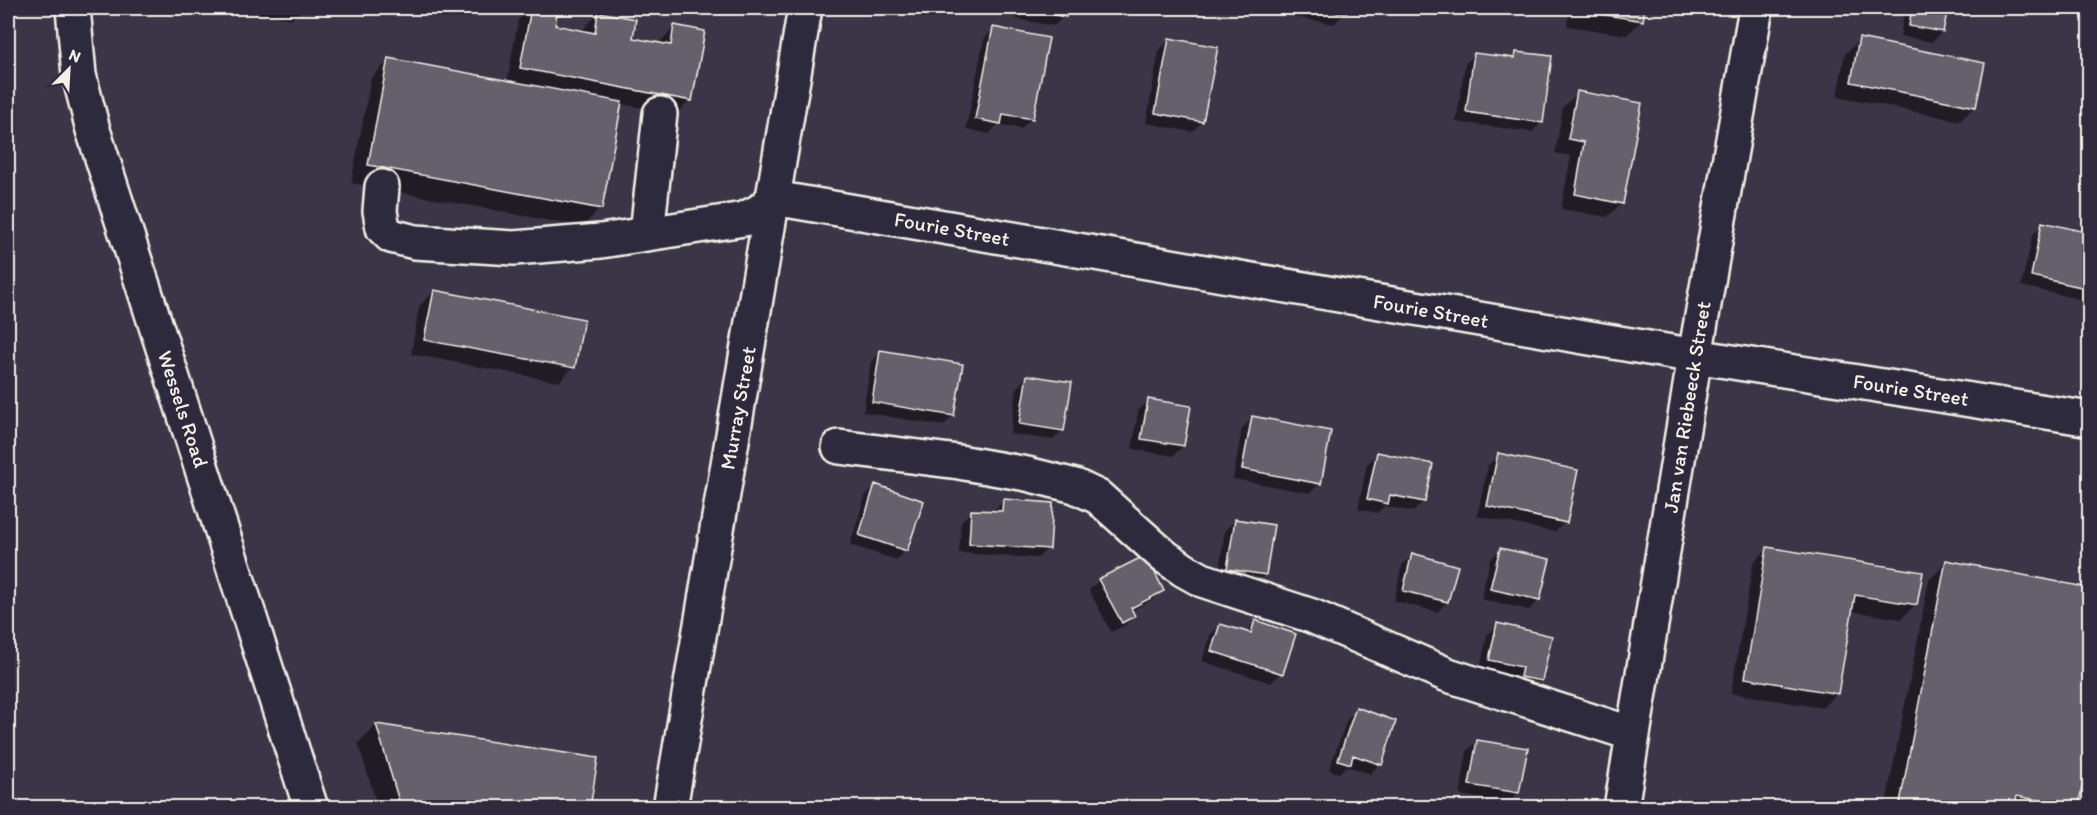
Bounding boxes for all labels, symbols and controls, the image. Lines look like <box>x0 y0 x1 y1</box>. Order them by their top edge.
north arrow <box>39 39 99 99</box>
text: N <box>66 45 84 67</box>
street label: Fourie Street <box>892 206 1012 251</box>
street label: Fourie Street <box>1371 288 1491 333</box>
street label: Jan van Riebeeck Street <box>1657 299 1716 514</box>
street label: Murray Street <box>714 344 761 472</box>
street label: Wessels Road <box>153 347 214 470</box>
street label: Fourie Street <box>1851 368 1971 411</box>

